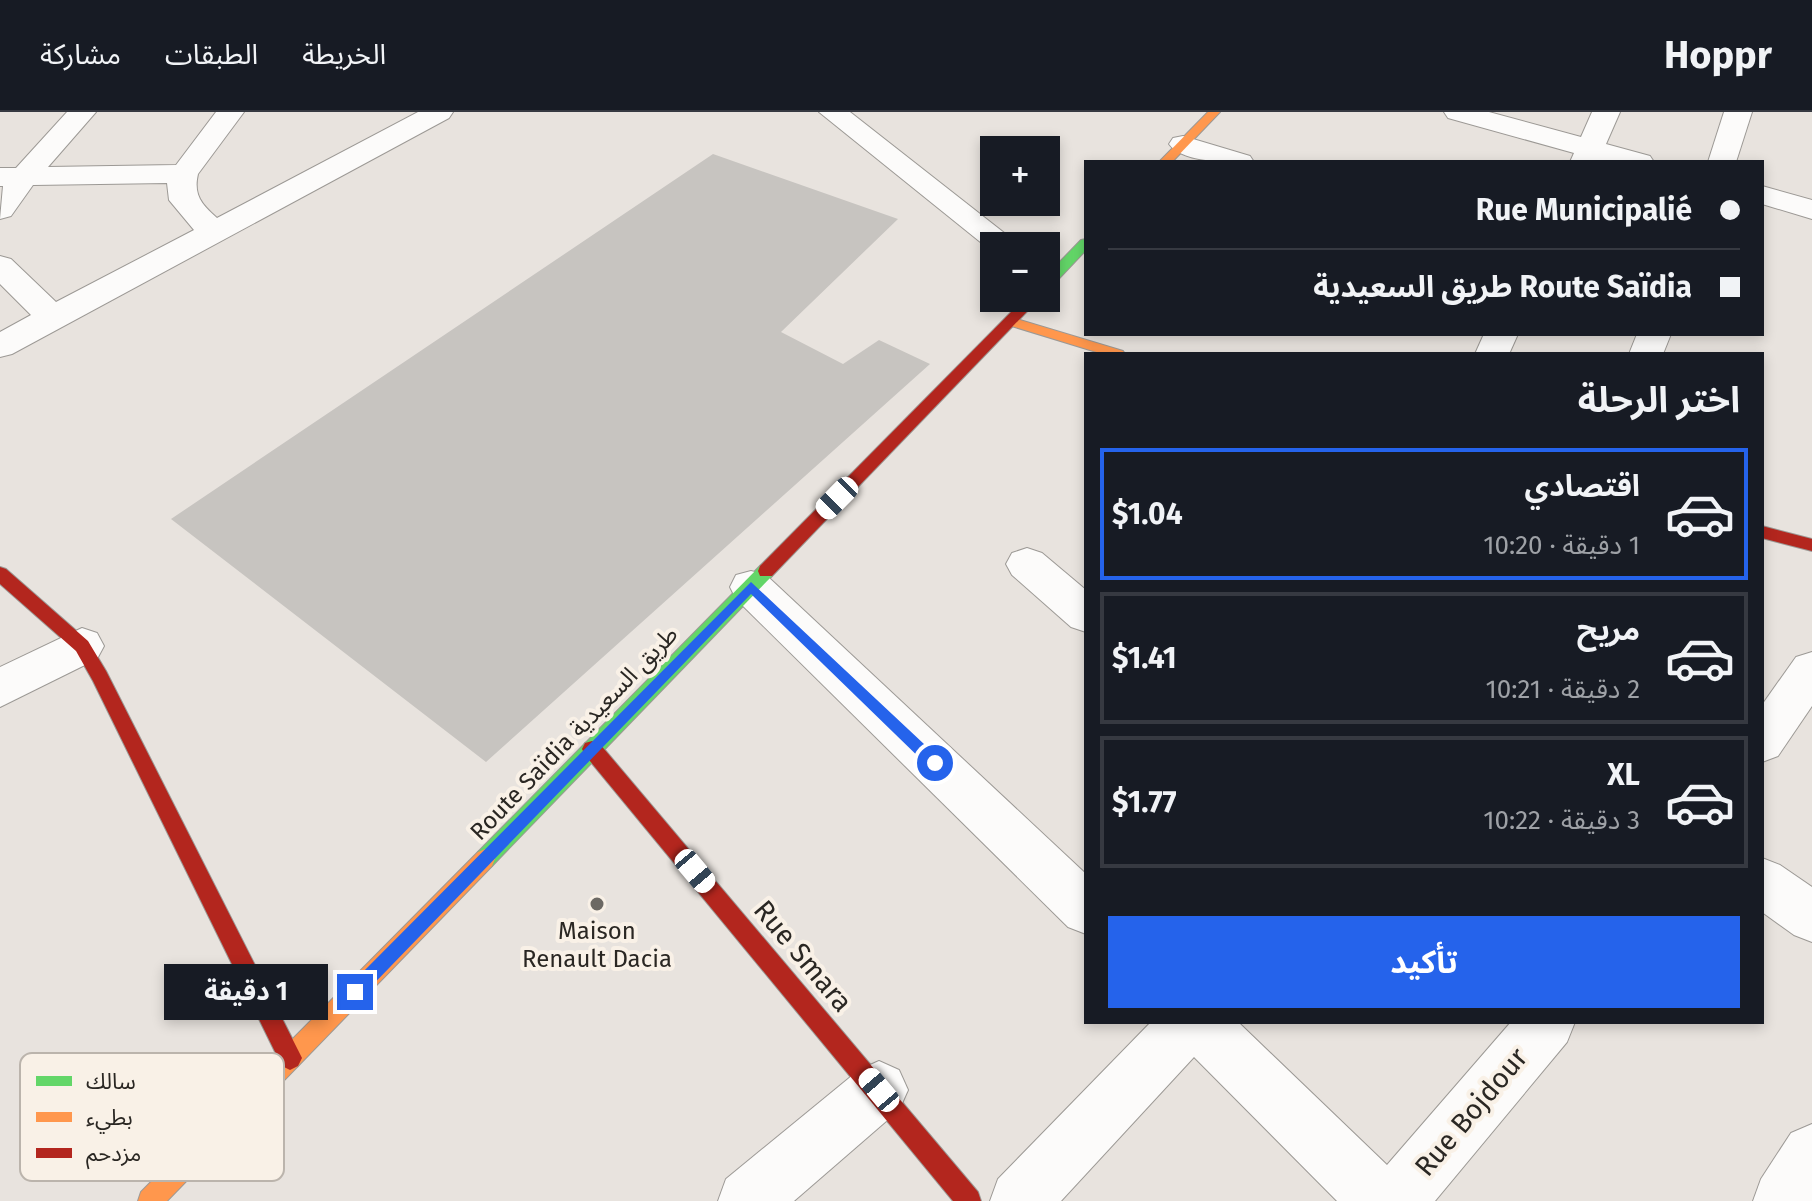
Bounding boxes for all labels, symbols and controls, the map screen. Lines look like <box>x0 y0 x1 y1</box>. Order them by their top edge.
text: Hoppr <box>1664 32 1772 78</box>
text: مشاركة <box>40 38 121 71</box>
text: الطبقات <box>165 38 258 71</box>
text: الخريطة <box>302 38 386 71</box>
map controls <box>980 136 1060 312</box>
button: + <box>980 136 1060 216</box>
text: Rue Municipalié <box>1476 192 1692 228</box>
button: − <box>980 232 1060 312</box>
text: Route Saïdia طريق السعيدية <box>1313 269 1692 305</box>
text: اختر الرحلة <box>1578 378 1740 422</box>
text: اقتصادي <box>1525 468 1640 504</box>
car <box>812 473 862 523</box>
icon: car <box>1664 478 1736 550</box>
text: $1.04 <box>1112 496 1183 532</box>
text: 1 دقيقة · 10:20 <box>1483 530 1640 561</box>
text: مريح <box>1577 612 1640 648</box>
street label: Route Saïdia طريق السعيدية <box>464 620 684 847</box>
icon: car <box>1664 622 1736 694</box>
text: $1.41 <box>1112 640 1177 676</box>
text: 2 دقيقة · 10:21 <box>1486 674 1640 705</box>
route start <box>917 745 953 781</box>
text: XL <box>1607 757 1640 793</box>
icon: car <box>1664 766 1736 838</box>
text: $1.77 <box>1112 784 1177 820</box>
text: 3 دقيقة · 10:22 <box>1483 805 1640 836</box>
car <box>670 845 720 897</box>
street label: Rue Smara <box>747 894 859 1018</box>
marker: Maison Renault Dacia <box>588 895 606 913</box>
button: تأكيد <box>1108 916 1740 1008</box>
place label: Maison Renault Dacia <box>522 917 672 973</box>
callout: 1 دقيقة <box>163 964 327 1020</box>
route end <box>337 974 373 1010</box>
text: 1 دقيقة <box>204 976 288 1007</box>
street label: Rue Bojdour <box>1408 1041 1534 1183</box>
legend <box>20 1053 284 1181</box>
car <box>854 1064 904 1116</box>
text: سالك <box>86 1068 136 1095</box>
text: بطيء <box>86 1104 133 1134</box>
text: مزدحم <box>86 1140 141 1170</box>

